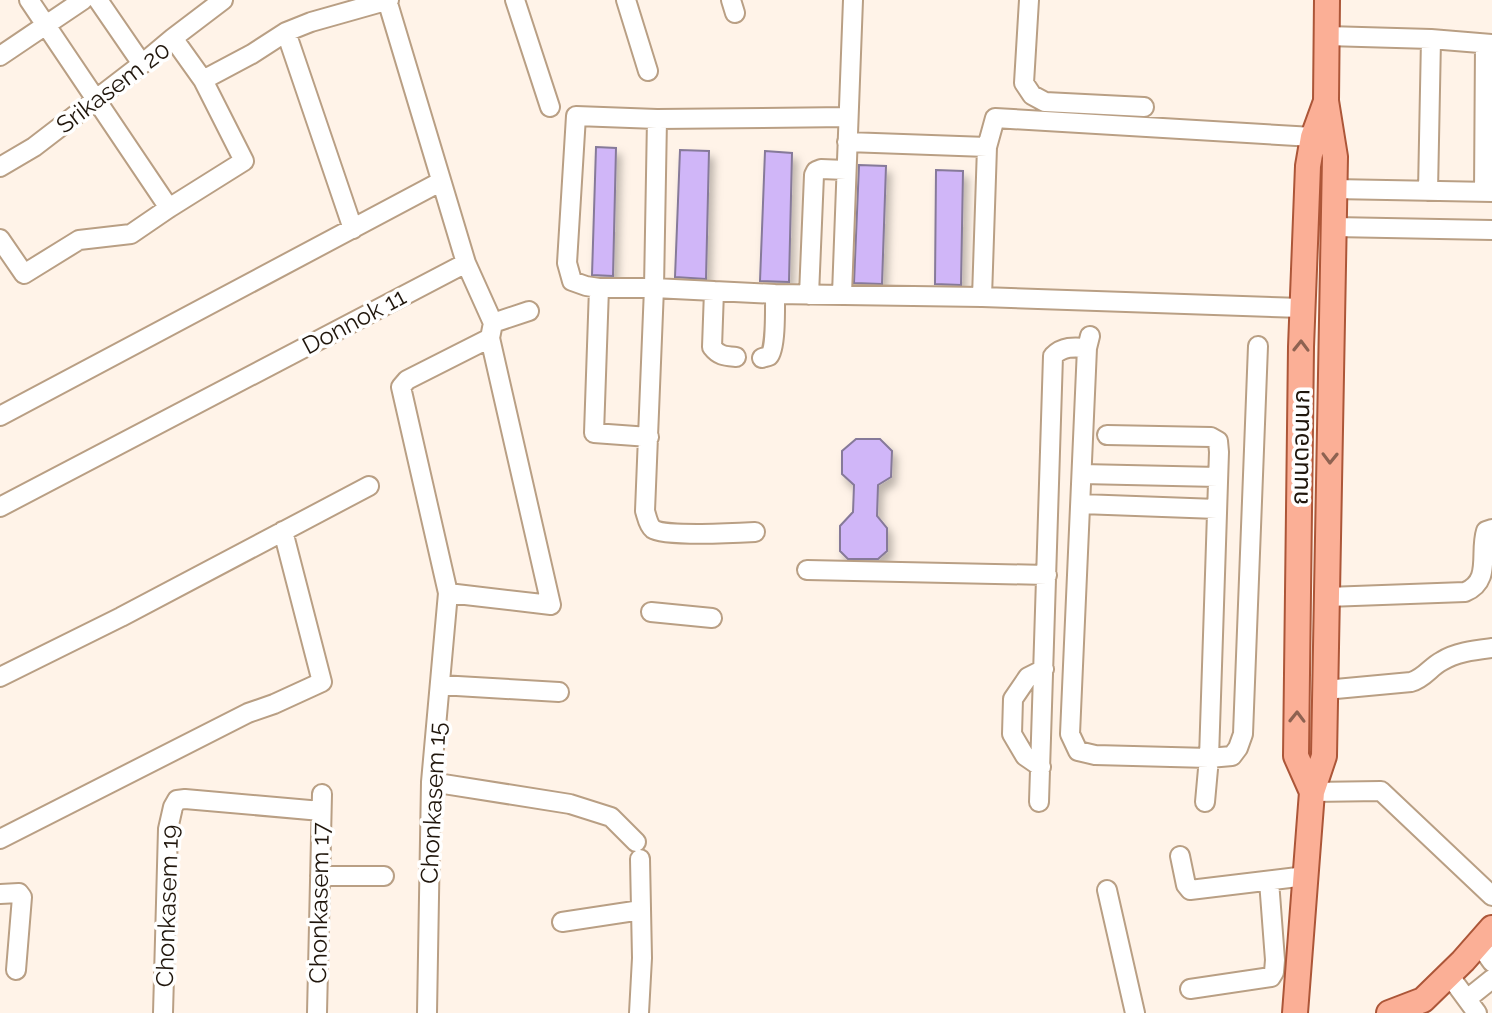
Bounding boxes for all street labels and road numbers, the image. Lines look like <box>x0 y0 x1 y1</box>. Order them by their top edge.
street label: Srikasem 20 <box>50 35 176 139</box>
street label: Donnok 11 <box>297 282 411 360</box>
street label: ถนนดอนนก <box>1284 389 1316 505</box>
street label: Chonkasem 15 <box>414 722 452 884</box>
street label: Chonkasem 17 <box>303 822 335 984</box>
street label: Chonkasem 19 <box>150 824 184 988</box>

